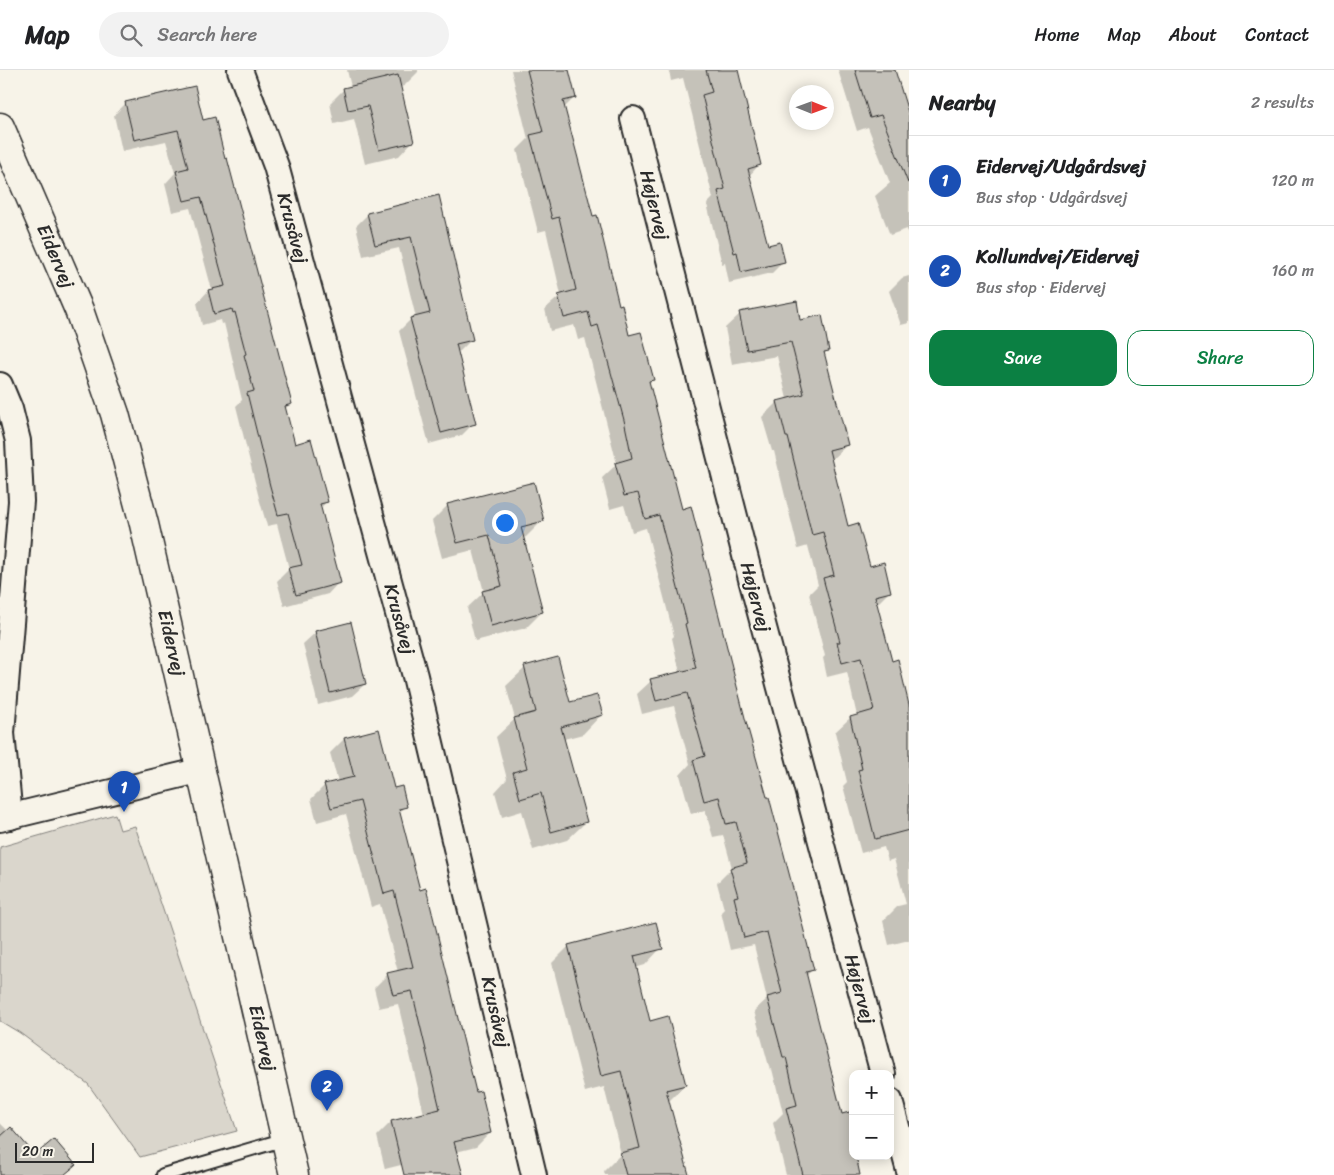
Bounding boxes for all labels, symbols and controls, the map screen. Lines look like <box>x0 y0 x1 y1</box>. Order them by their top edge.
search box <box>99 12 449 57</box>
text: Map <box>25 14 69 56</box>
text: Search here <box>157 18 257 51</box>
text: Home <box>1035 19 1080 51</box>
text: Map <box>1108 19 1141 51</box>
text: About <box>1169 19 1217 51</box>
text: Contact <box>1245 19 1309 51</box>
icon: search <box>117 21 145 49</box>
text: Nearby <box>929 84 995 122</box>
north arrow <box>789 85 834 130</box>
text: 2 results <box>1251 88 1314 117</box>
text: Eidervej/Udgårdsvej <box>976 150 1146 183</box>
street label: Højervej <box>630 166 680 245</box>
text: 1 <box>942 166 948 195</box>
text: 120 m <box>1271 166 1314 195</box>
text: Bus stop · Udgårdsvej <box>976 183 1128 212</box>
street label: Krusåvej <box>268 189 319 268</box>
street label: Eidervej <box>28 218 85 294</box>
text: Kollundvej/Eidervej <box>976 240 1139 273</box>
text: 2 <box>940 256 950 285</box>
text: 160 m <box>1271 256 1314 285</box>
text: Bus stop · Eidervej <box>976 273 1106 302</box>
button: Save <box>929 330 1117 386</box>
button: Share <box>1127 330 1314 386</box>
your location <box>492 510 518 536</box>
street label: Højervej <box>731 558 781 637</box>
street label: Krusåvej <box>375 580 426 659</box>
street label: Eidervej <box>148 606 196 680</box>
pin: 1 <box>108 771 140 812</box>
street label: Højervej <box>835 950 885 1029</box>
street label: Krusåvej <box>472 973 520 1052</box>
street label: Eidervej <box>239 1001 287 1075</box>
pin: 2 <box>311 1070 343 1111</box>
map controls <box>849 1070 894 1160</box>
button: + <box>849 1070 894 1115</box>
button: − <box>849 1115 894 1160</box>
text: 20 m <box>22 1139 53 1164</box>
scale bar <box>15 1140 94 1163</box>

